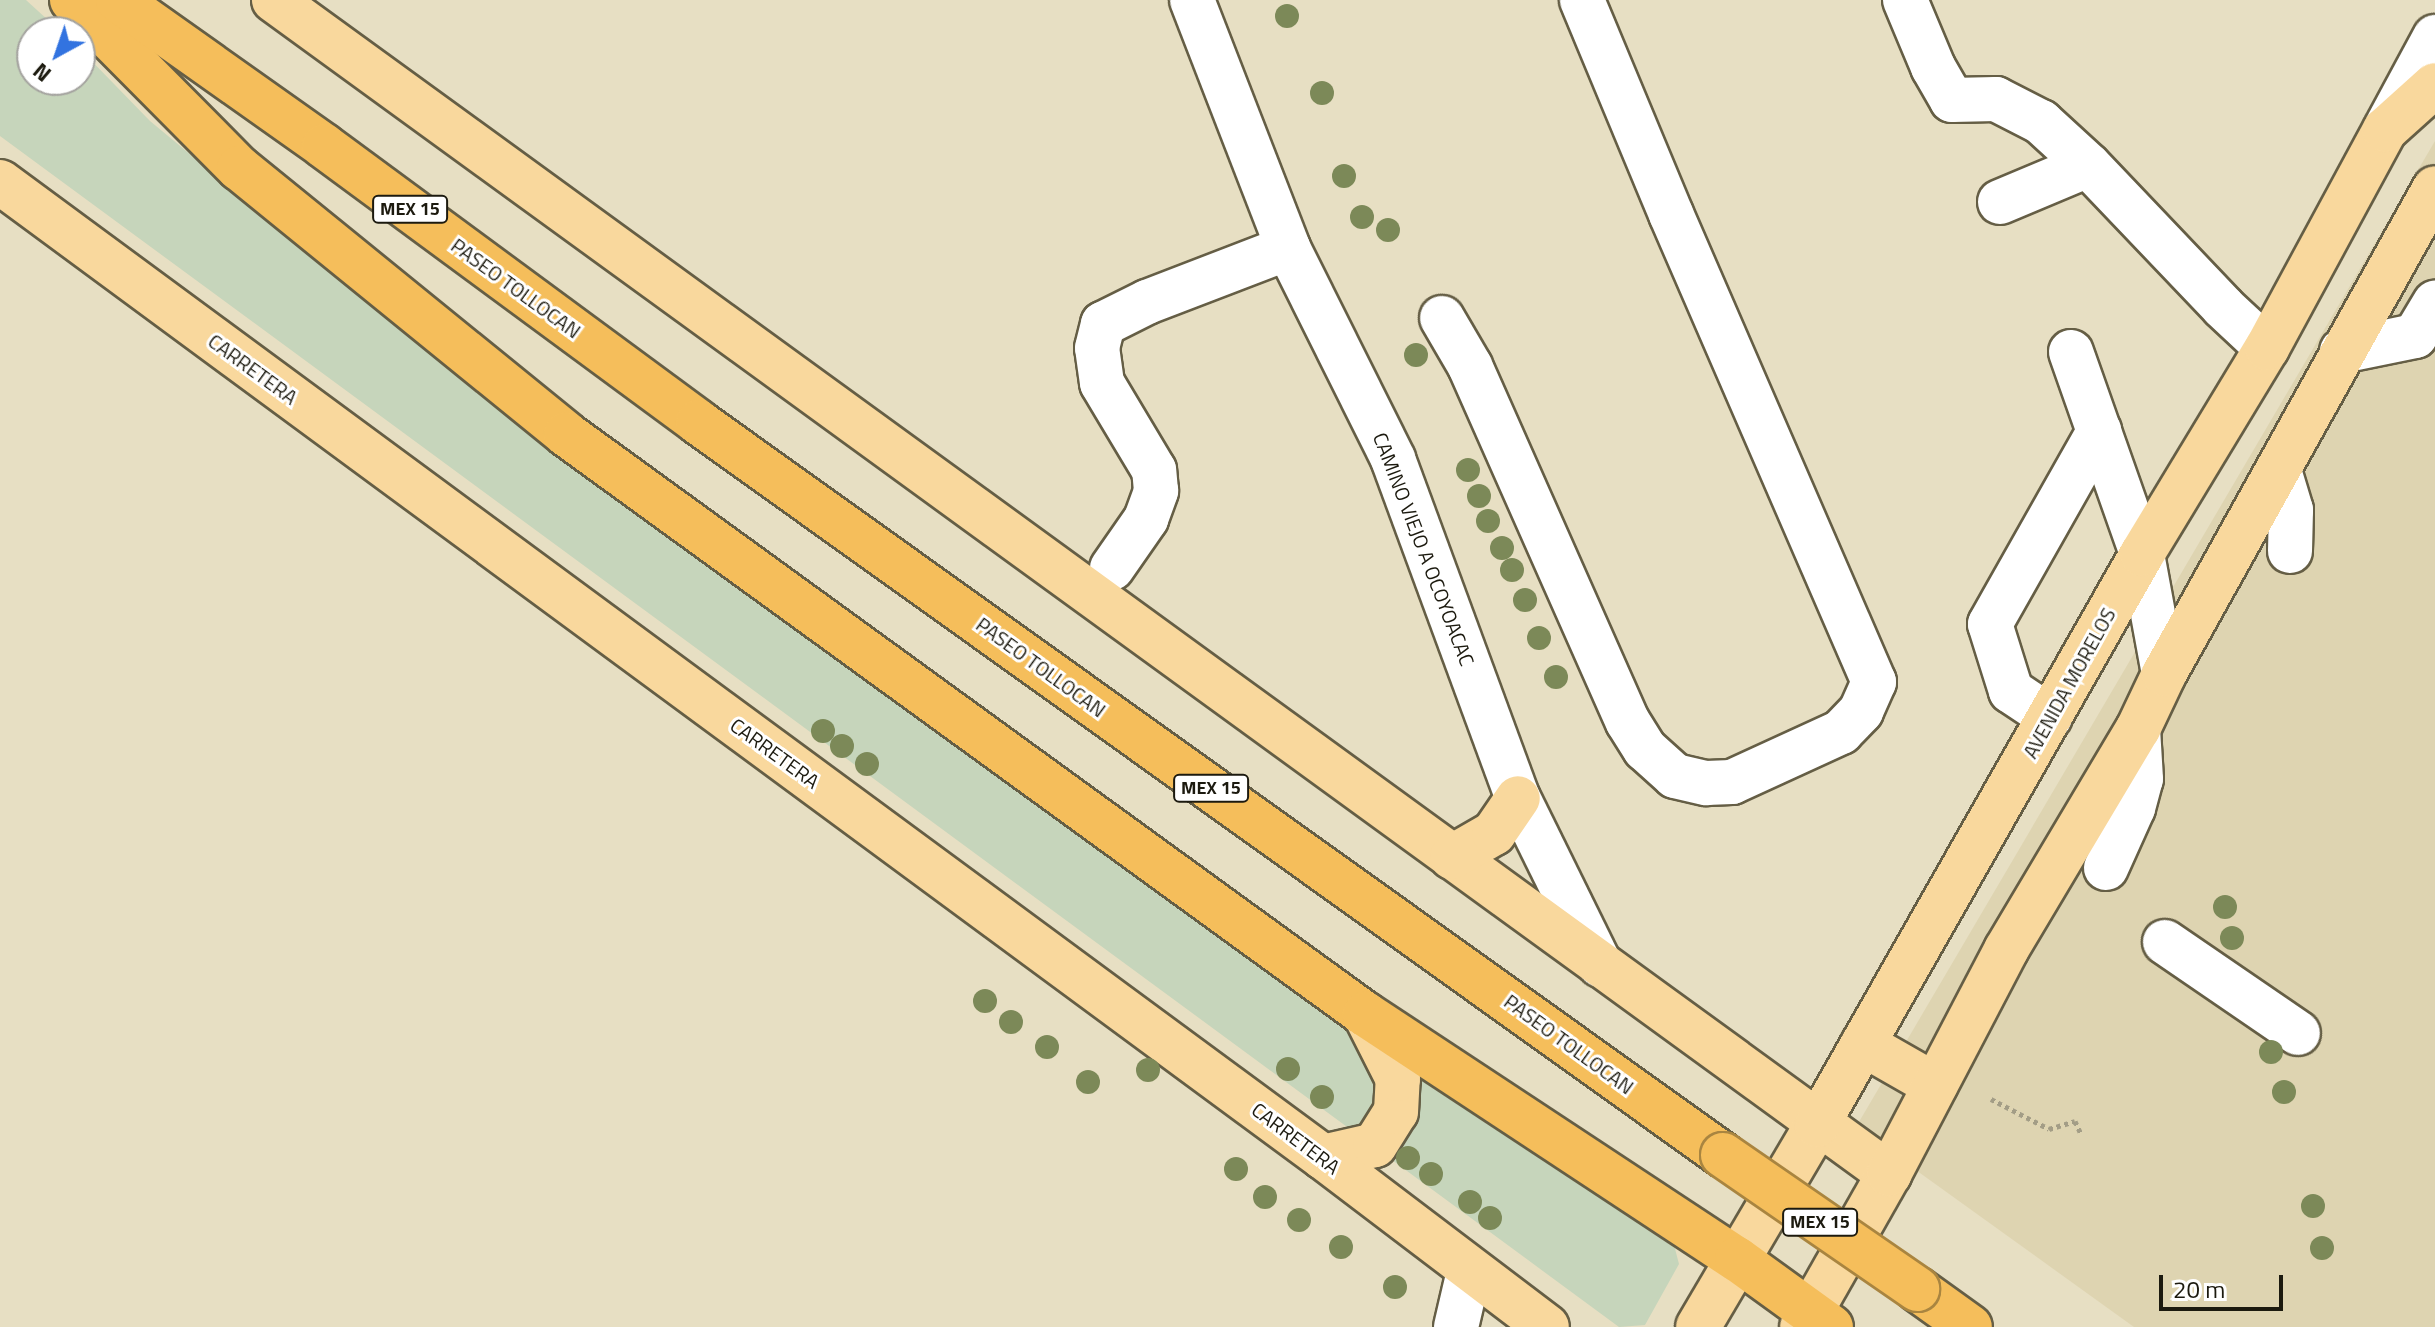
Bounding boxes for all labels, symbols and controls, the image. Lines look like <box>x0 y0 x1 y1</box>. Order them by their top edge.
north arrow <box>16 16 96 96</box>
text: N <box>25 55 59 91</box>
road number: MEX 15 <box>372 195 448 223</box>
street label: PASEO TOLLOCAN <box>447 233 585 343</box>
street label: CARRETERA <box>204 329 302 409</box>
street label: CAMINO VIEJO A OCOYOACAC <box>1368 429 1480 669</box>
street label: AVENIDA MORELOS <box>2018 604 2120 762</box>
street label: PASEO TOLLOCAN <box>972 612 1110 722</box>
street label: CARRETERA <box>726 713 824 793</box>
road number: MEX 15 <box>1173 774 1249 802</box>
street label: PASEO TOLLOCAN <box>1500 989 1638 1099</box>
street label: CARRETERA <box>1247 1097 1345 1179</box>
road number: MEX 15 <box>1782 1208 1858 1236</box>
scale bar <box>2163 1259 2287 1309</box>
text: 20 m <box>2173 1271 2225 1307</box>

